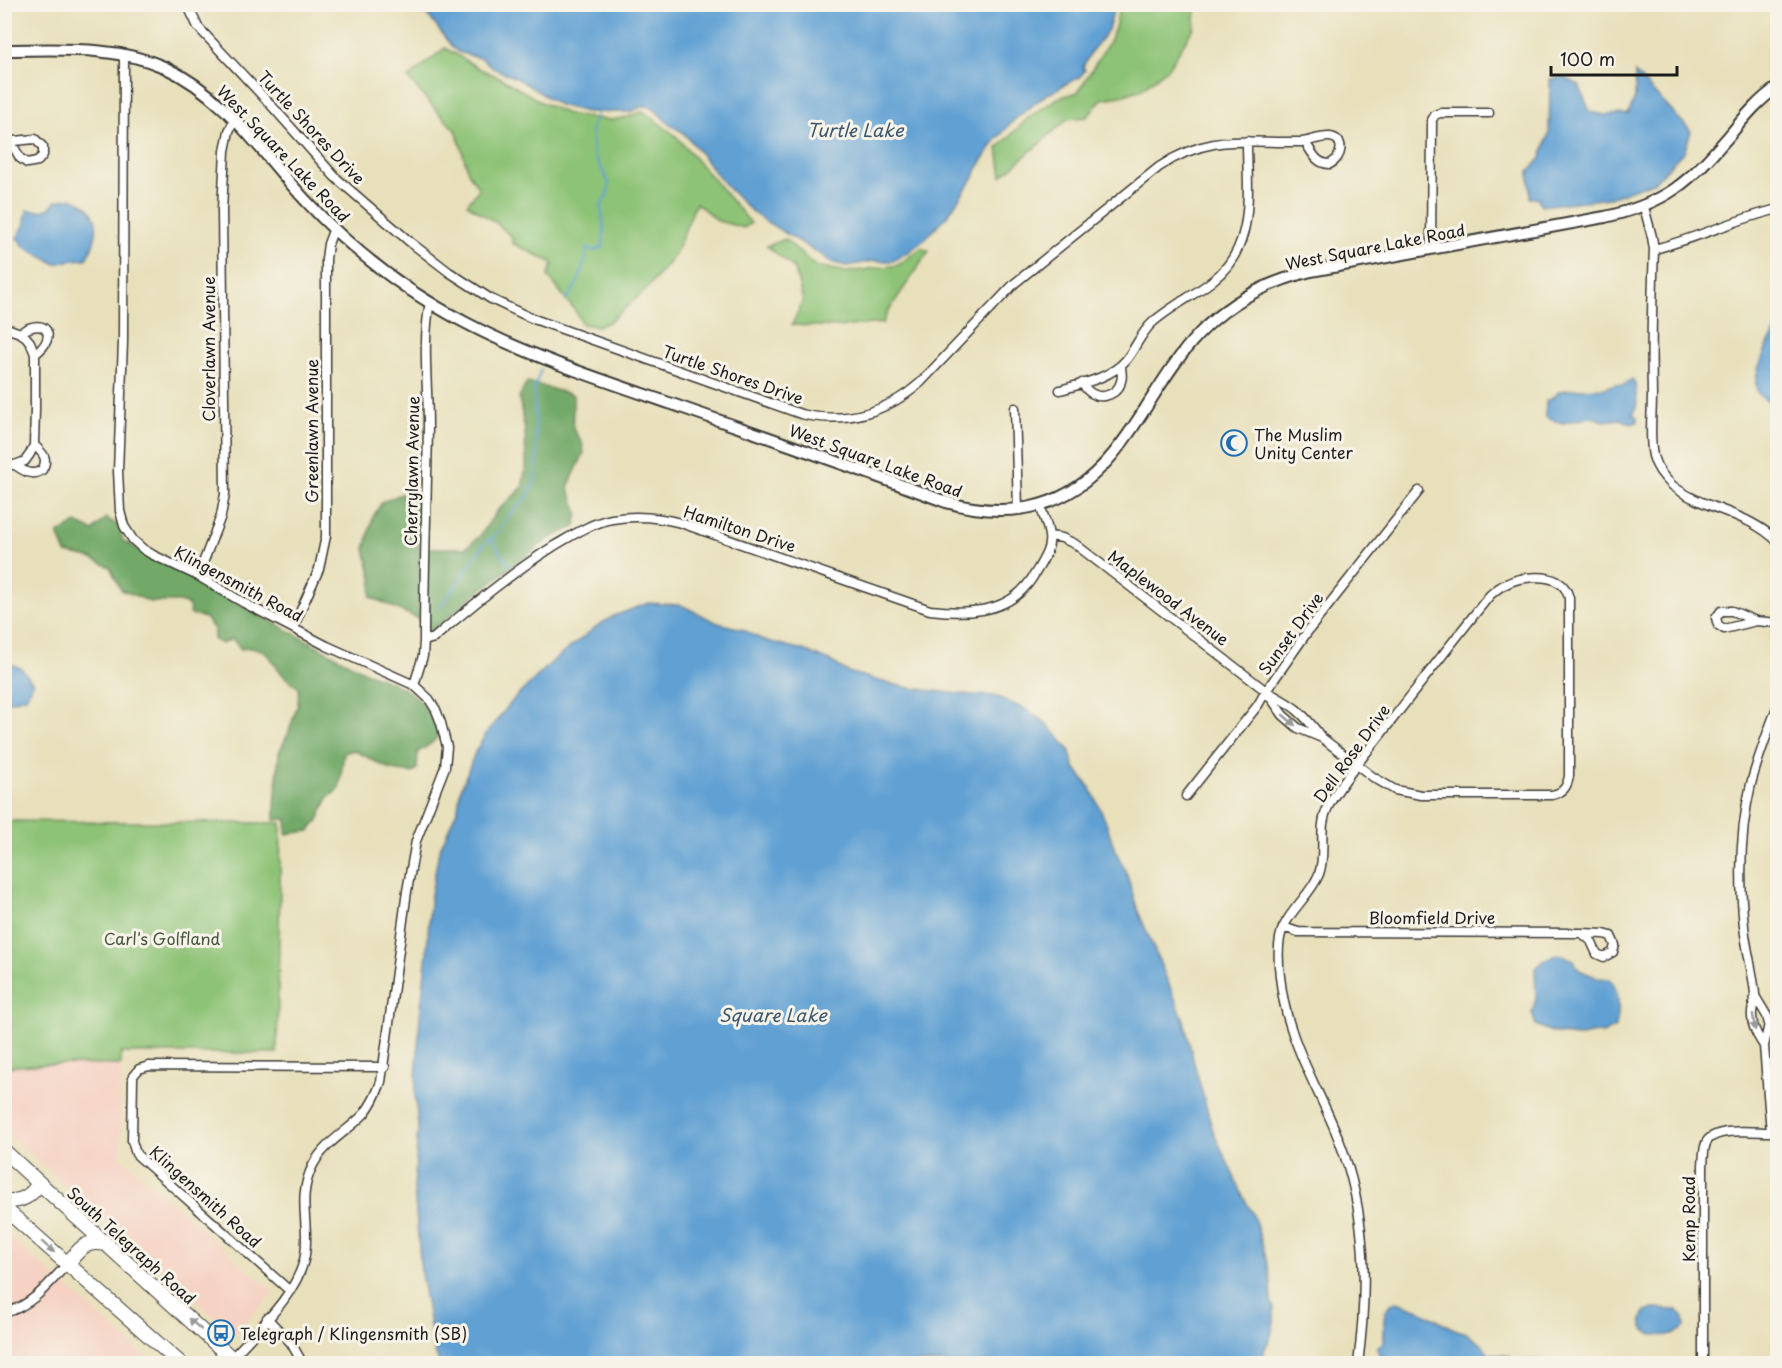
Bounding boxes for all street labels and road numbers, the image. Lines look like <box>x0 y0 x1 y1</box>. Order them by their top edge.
street label: Turtle Shores Drive <box>253 65 371 189</box>
street label: West Square Lake Road <box>212 79 356 227</box>
street label: West Square Lake Road <box>1283 217 1467 275</box>
street label: Cloverlawn Avenue <box>196 276 220 422</box>
street label: Turtle Shores Drive <box>659 339 807 409</box>
street label: Greenlawn Avenue <box>299 359 323 503</box>
street label: Cherrylawn Avenue <box>398 395 424 546</box>
street label: West Square Lake Road <box>786 418 966 502</box>
street label: Hamilton Drive <box>681 499 799 557</box>
street label: Klingensmith Road <box>170 539 308 627</box>
street label: Maplewood Avenue <box>1104 544 1235 651</box>
street label: Sunset Drive <box>1252 586 1329 680</box>
street label: Dell Rose Drive <box>1307 699 1395 807</box>
street label: Bloomfield Drive <box>1369 905 1495 929</box>
street label: Klingensmith Road <box>145 1139 267 1253</box>
street label: Kemp Road <box>1676 1176 1700 1262</box>
street label: South Telegraph Road <box>62 1181 202 1309</box>

